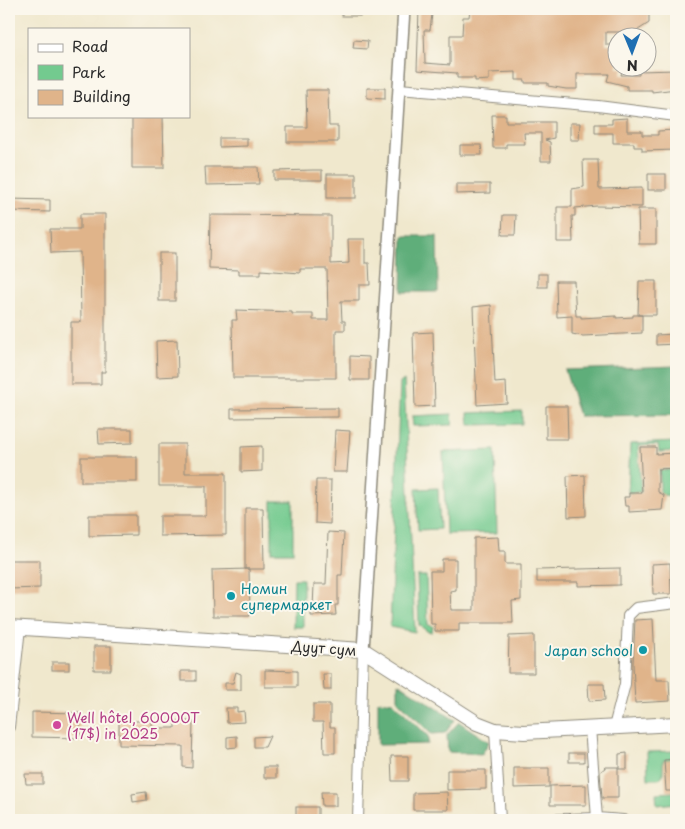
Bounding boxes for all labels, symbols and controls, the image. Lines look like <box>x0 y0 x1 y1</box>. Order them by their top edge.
legend <box>28 28 190 118</box>
north arrow <box>608 28 658 78</box>
text: Road <box>72 34 108 57</box>
text: N <box>627 55 638 76</box>
text: Park <box>72 60 106 83</box>
text: Building <box>72 84 131 107</box>
place label: Номин супермаркет <box>241 578 332 615</box>
marker: Номин супермаркет <box>225 590 237 602</box>
street label: Дуут сум <box>290 635 357 661</box>
place label: Japan school <box>545 640 633 661</box>
marker: Japan school <box>637 644 649 656</box>
place label: Well hôtel, 60000T (17$) in 2025 <box>67 707 200 744</box>
marker: Well hôtel, 60000T (17$) in 2025 <box>51 719 63 731</box>

